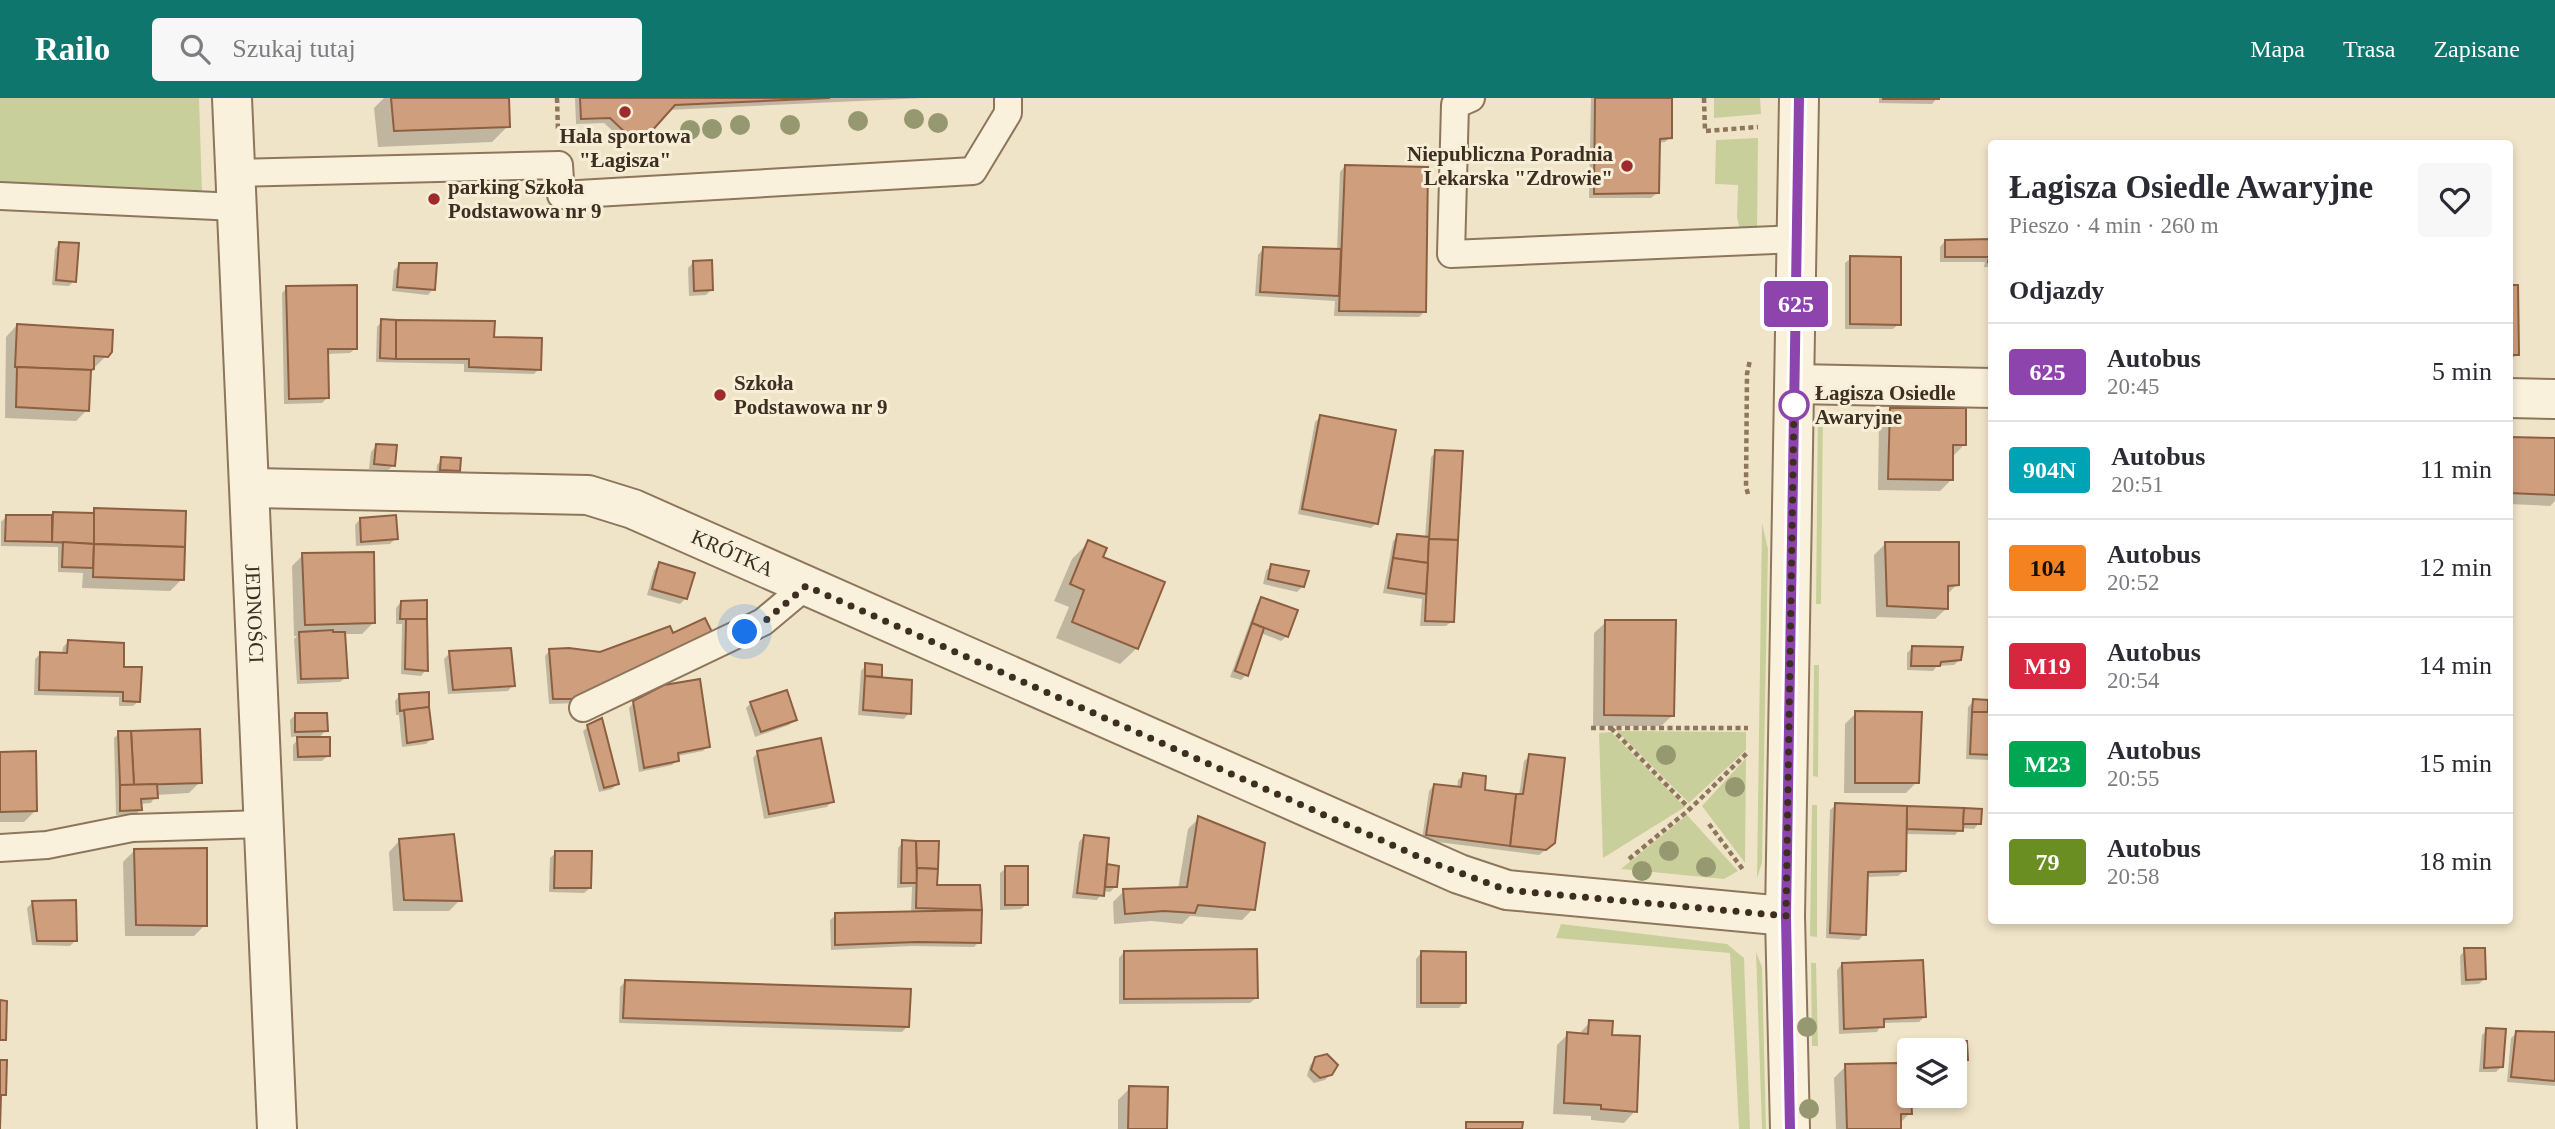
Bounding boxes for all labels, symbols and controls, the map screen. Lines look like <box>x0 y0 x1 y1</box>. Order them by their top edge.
search box <box>152 18 642 81</box>
icon: search <box>176 30 214 68</box>
text: Railo <box>35 31 110 67</box>
text: Szukaj tutaj <box>232 34 356 63</box>
text: Mapa <box>2250 36 2305 62</box>
text: Trasa <box>2343 36 2395 62</box>
text: Zapisane <box>2433 36 2520 62</box>
marker: Hala sportowa "Łagisza" <box>617 104 633 120</box>
place label: Hala sportowa "Łagisza" <box>559 124 691 172</box>
place label: Niepubliczna Poradnia Lekarska "Zdrowie" <box>1407 142 1613 190</box>
marker: Niepubliczna Poradnia Lekarska "Zdrowie" <box>1619 158 1635 174</box>
button: heart <box>2418 163 2492 237</box>
text: Łagisza Osiedle Awaryjne <box>2009 169 2373 205</box>
place label: parking Szkoła Podstawowa nr 9 <box>448 175 602 223</box>
marker: parking Szkoła Podstawowa nr 9 <box>426 191 442 207</box>
text: Pieszo · 4 min · 260 m <box>2009 213 2219 238</box>
text: Odjazdy <box>2009 276 2104 305</box>
line badge: 625 <box>1756 281 1836 327</box>
text: 625 <box>1778 291 1814 317</box>
text: Autobus <box>2107 344 2201 373</box>
text: 5 min <box>2432 357 2492 386</box>
text: 625 <box>2030 359 2066 385</box>
place label: Szkoła Podstawowa nr 9 <box>734 371 888 419</box>
text: 20:45 <box>2107 374 2159 399</box>
place label: Łagisza Osiedle Awaryjne <box>1815 381 1956 429</box>
marker: Szkoła Podstawowa nr 9 <box>712 387 728 403</box>
marker: Łagisza Osiedle Awaryjne <box>1779 390 1809 420</box>
text: Autobus <box>2111 442 2205 471</box>
text: 11 min <box>2420 455 2492 484</box>
text: 904N <box>2023 457 2076 483</box>
text: 20:51 <box>2111 472 2164 497</box>
street label: KRÓTKA <box>688 524 778 582</box>
text: Autobus <box>2107 540 2201 569</box>
text: 12 min <box>2419 553 2492 582</box>
text: 104 <box>2030 555 2066 581</box>
street label: JEDNOŚCI <box>240 563 269 664</box>
text: 20:52 <box>2107 570 2159 595</box>
your location <box>727 614 762 649</box>
text: Autobus <box>2107 638 2201 667</box>
text: 14 min <box>2419 651 2492 680</box>
text: M19 <box>2024 653 2071 679</box>
text: 20:54 <box>2107 668 2159 693</box>
text: Autobus <box>2107 736 2201 765</box>
text: 15 min <box>2419 749 2492 778</box>
text: M23 <box>2024 751 2071 777</box>
text: 20:55 <box>2107 766 2159 791</box>
text: Autobus <box>2107 834 2201 863</box>
text: 18 min <box>2419 847 2492 876</box>
text: 79 <box>2036 849 2060 875</box>
text: 20:58 <box>2107 864 2159 889</box>
map controls <box>1897 1038 1967 1108</box>
button: layers <box>1897 1038 1967 1108</box>

